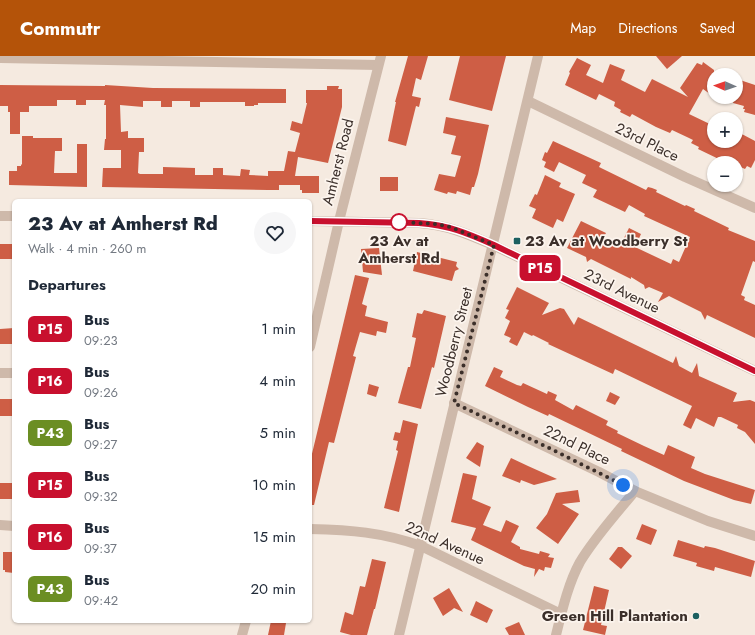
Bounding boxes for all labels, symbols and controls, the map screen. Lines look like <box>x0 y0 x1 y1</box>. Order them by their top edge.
text: Commutr <box>20 15 100 42</box>
text: Map <box>570 18 596 38</box>
text: Directions <box>618 18 678 38</box>
text: Saved <box>700 18 735 38</box>
north arrow <box>707 68 743 104</box>
map controls <box>707 68 743 192</box>
button: + <box>707 112 743 148</box>
street label: Amherst Road <box>317 116 359 208</box>
street label: 23rd Place <box>611 117 683 167</box>
button: − <box>707 156 743 192</box>
text: 23 Av at Amherst Rd <box>28 210 218 237</box>
button: heart <box>254 212 296 254</box>
marker: 23 Av at Amherst Rd <box>390 213 408 231</box>
place label: 23 Av at Amherst Rd <box>357 230 440 269</box>
place label: 23 Av at Woodberry St <box>525 230 688 252</box>
marker: 23 Av at Woodberry St <box>512 236 522 246</box>
text: Walk · 4 min · 260 m <box>28 239 146 258</box>
line badge: P15 <box>517 255 563 281</box>
text: P15 <box>528 258 552 278</box>
street label: 23rd Avenue <box>580 263 664 319</box>
text: Departures <box>28 274 106 296</box>
street label: Woodberry Street <box>430 284 478 399</box>
text: Bus <box>84 309 109 331</box>
text: 1 min <box>261 318 296 340</box>
text: P15 <box>38 319 62 339</box>
text: 09:23 <box>84 331 118 350</box>
text: Bus <box>84 361 109 383</box>
text: 4 min <box>259 370 296 392</box>
text: P16 <box>37 371 63 391</box>
text: 09:26 <box>84 383 118 402</box>
text: Bus <box>84 413 109 435</box>
street label: 22nd Place <box>540 419 614 471</box>
text: 5 min <box>260 422 296 444</box>
text: P43 <box>36 423 64 443</box>
text: 09:27 <box>84 435 117 454</box>
text: Bus <box>84 465 109 487</box>
text: 10 min <box>252 474 296 496</box>
text: P15 <box>38 475 62 495</box>
your location <box>613 475 633 495</box>
text: 09:32 <box>84 487 118 506</box>
street label: 22nd Avenue <box>402 516 488 570</box>
text: Bus <box>84 517 109 539</box>
text: 15 min <box>253 526 296 548</box>
text: P16 <box>37 527 63 547</box>
text: 09:37 <box>84 539 117 558</box>
text: Bus <box>84 569 109 591</box>
text: 20 min <box>250 578 296 600</box>
text: P43 <box>36 579 64 599</box>
text: 09:42 <box>84 591 118 610</box>
place label: Green Hill Plantation <box>542 605 688 627</box>
marker: Green Hill Plantation <box>691 611 701 621</box>

